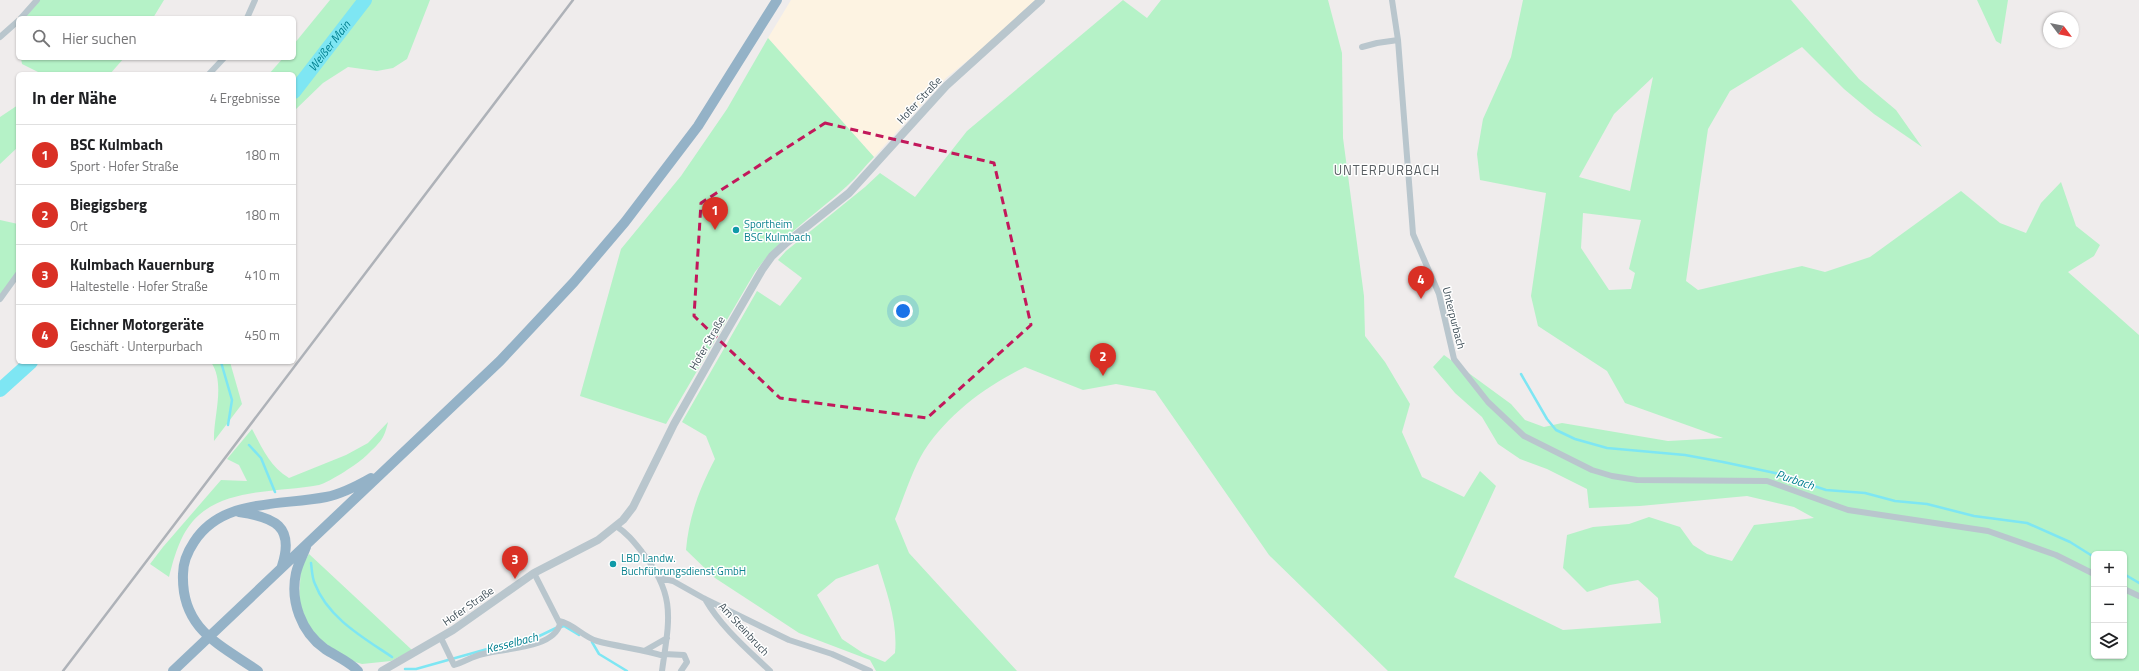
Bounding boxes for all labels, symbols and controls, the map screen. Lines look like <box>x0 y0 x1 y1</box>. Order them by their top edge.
north arrow <box>2043 12 2079 48</box>
water label: Weißer Main <box>303 15 356 75</box>
search box <box>16 16 296 60</box>
icon: search <box>30 27 52 49</box>
text: Hier suchen <box>62 27 137 50</box>
street label: Hofer Straße <box>893 72 945 127</box>
text: In der Nähe <box>32 85 117 111</box>
text: 4 Ergebnisse <box>210 88 280 108</box>
text: BSC Kulmbach <box>70 133 163 156</box>
text: 1 <box>41 145 49 165</box>
text: 180 m <box>244 145 280 165</box>
text: Sport · Hofer Straße <box>70 156 179 176</box>
district label: UNTERPURBACH <box>1334 160 1440 180</box>
text: Biegigsberg <box>70 193 147 216</box>
pin: 1 <box>702 197 728 230</box>
text: 2 <box>41 205 49 225</box>
text: 180 m <box>244 205 280 225</box>
text: Ort <box>70 216 88 236</box>
place label: Sportheim BSC Kulmbach <box>744 216 811 245</box>
marker: Sportheim BSC Kulmbach <box>731 225 741 235</box>
text: Kulmbach Kauernburg <box>70 253 214 276</box>
text: 3 <box>41 265 49 285</box>
text: 410 m <box>244 265 280 285</box>
pin: 4 <box>1408 266 1434 299</box>
text: Haltestelle · Hofer Straße <box>70 276 208 296</box>
street label: Unterpurbach <box>1439 285 1469 351</box>
your location <box>893 301 913 321</box>
text: Eichner Motorgeräte <box>70 313 204 336</box>
street label: Hofer Straße <box>685 313 729 373</box>
text: 4 <box>41 325 49 345</box>
text: 450 m <box>244 325 280 345</box>
text: Geschäft · Unterpurbach <box>70 336 202 356</box>
pin: 2 <box>1090 343 1116 376</box>
water label: Purbach <box>1774 464 1818 495</box>
pin: 3 <box>502 546 528 579</box>
place label: LBD Landw. Buchführungsdienst GmbH <box>621 550 746 579</box>
map controls <box>2091 551 2127 659</box>
button: + <box>2091 551 2127 587</box>
marker: LBD Landw. Buchführungsdienst GmbH <box>608 559 618 569</box>
street label: Hofer Straße <box>439 582 497 630</box>
button: − <box>2091 587 2127 623</box>
street label: Am Steinbruch <box>715 599 773 659</box>
button: layers <box>2091 623 2127 659</box>
water label: Kesselbach <box>484 627 541 658</box>

